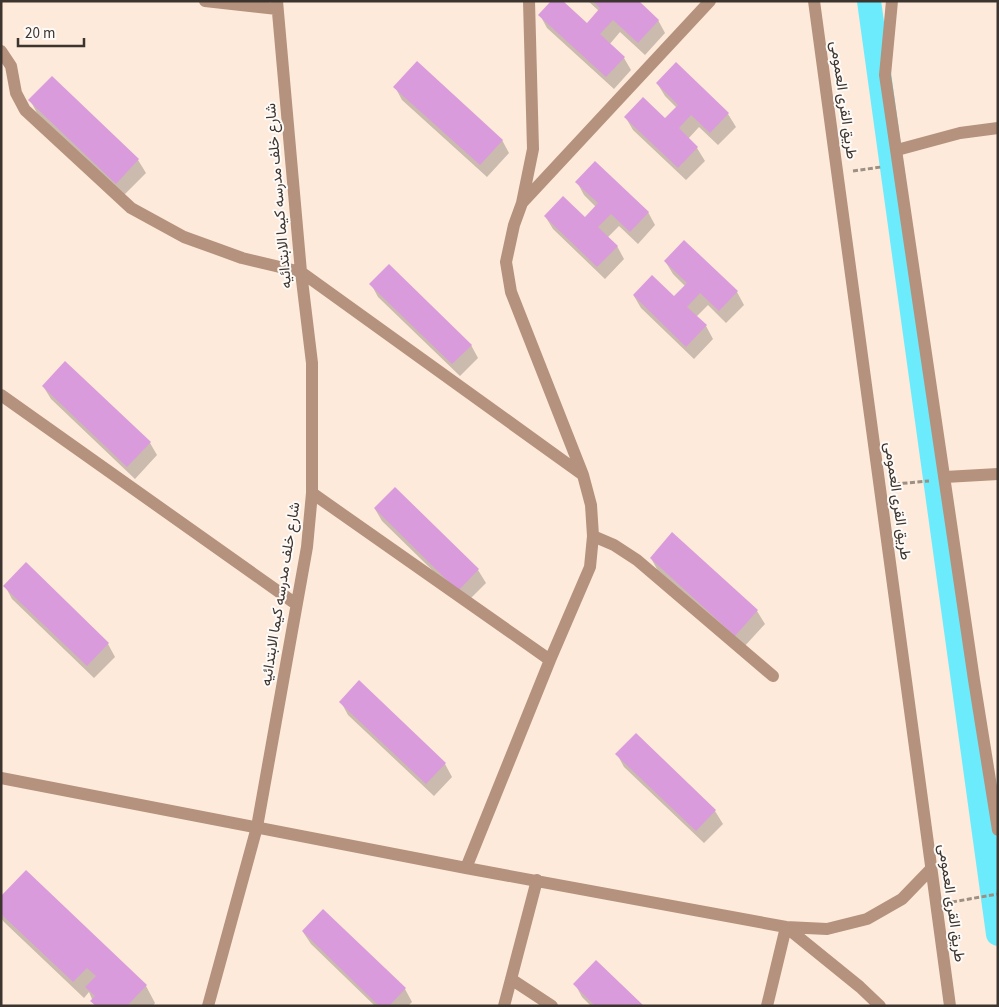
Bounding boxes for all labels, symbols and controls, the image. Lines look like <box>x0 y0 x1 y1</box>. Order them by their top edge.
scale bar <box>18 15 84 47</box>
text: 20 m <box>25 23 55 44</box>
street label: طريق القرى العمومى <box>825 40 862 161</box>
street label: شارع خلف مدرسه كيما الابتدائيه <box>260 102 297 290</box>
street label: طريق القرى العمومى <box>879 441 916 562</box>
street label: شارع خلف مدرسه كيما الابتدائيه <box>256 500 305 688</box>
street label: طريق القرى العمومى <box>933 843 970 964</box>

